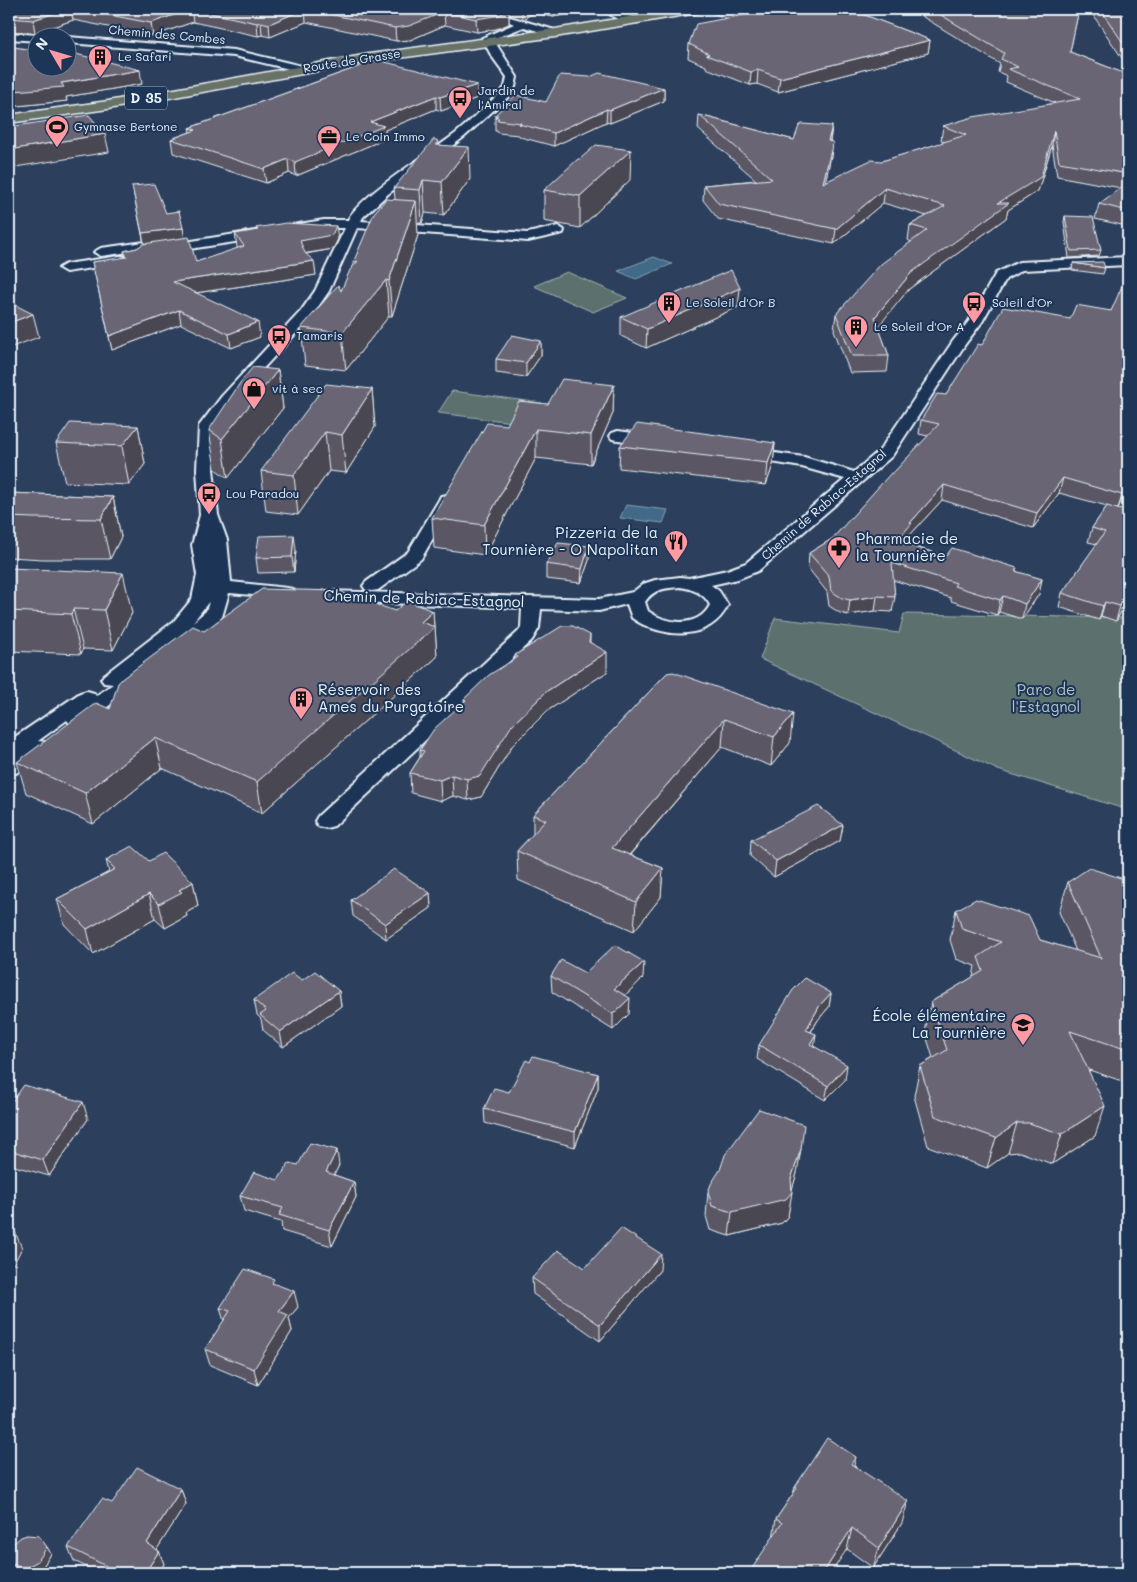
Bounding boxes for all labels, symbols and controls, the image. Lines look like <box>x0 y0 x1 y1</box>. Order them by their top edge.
street label: Chemin des Combes <box>108 21 226 47</box>
north arrow <box>28 28 78 78</box>
text: N <box>31 34 52 54</box>
building icon: Le Safari <box>87 44 113 78</box>
street label: Route de Grasse <box>302 44 402 76</box>
place label: Le Safari <box>118 48 172 64</box>
place label: Jardin de l'Amiral <box>478 82 535 112</box>
bus stop icon: Jardin de l'Amiral <box>447 85 473 119</box>
road number: D 35 <box>125 86 167 110</box>
sports icon: Gymnase Bertone <box>44 114 70 148</box>
place label: Gymnase Bertone <box>74 118 177 134</box>
office icon: Le Coin Immo <box>316 124 342 158</box>
place label: Le Coin Immo <box>346 128 425 144</box>
building icon: Le Soleil d'Or B <box>656 290 682 324</box>
bus stop icon: Soleil d'Or <box>961 290 987 324</box>
place label: Le Soleil d'Or B <box>686 294 776 310</box>
place label: Soleil d'Or <box>992 294 1053 310</box>
building icon: Le Soleil d'Or A <box>843 314 869 348</box>
place label: Le Soleil d'Or A <box>874 318 964 334</box>
bus stop icon: Tamaris <box>266 323 292 357</box>
place label: Tamaris <box>296 327 343 343</box>
shop icon: vit à sec <box>241 376 267 410</box>
place label: vit à sec <box>272 380 323 396</box>
street label: Chemin de Rabiac-Estagnol <box>757 446 889 563</box>
bus stop icon: Lou Paradou <box>196 481 222 515</box>
place label: Lou Paradou <box>226 485 299 501</box>
place label: Pizzeria de la Tournière - O Napolitan <box>482 522 658 559</box>
place label: Pharmacie de la Tournière <box>856 528 958 565</box>
restaurant icon: Pizzeria de la Tournière - O Napolitan <box>663 529 689 563</box>
pharmacy icon: Pharmacie de la Tournière <box>826 535 852 569</box>
street label: Chemin de Rabiac-Estagnol <box>323 585 525 611</box>
place label: Réservoir des Ames du Purgatoire <box>318 679 464 716</box>
park label: Parc de l'Estagnol <box>1012 679 1080 716</box>
building icon: Réservoir des Ames du Purgatoire <box>288 686 314 720</box>
place label: École élémentaire La Tournière <box>873 1005 1006 1042</box>
school or university icon: École élémentaire La Tournière <box>1010 1012 1036 1046</box>

